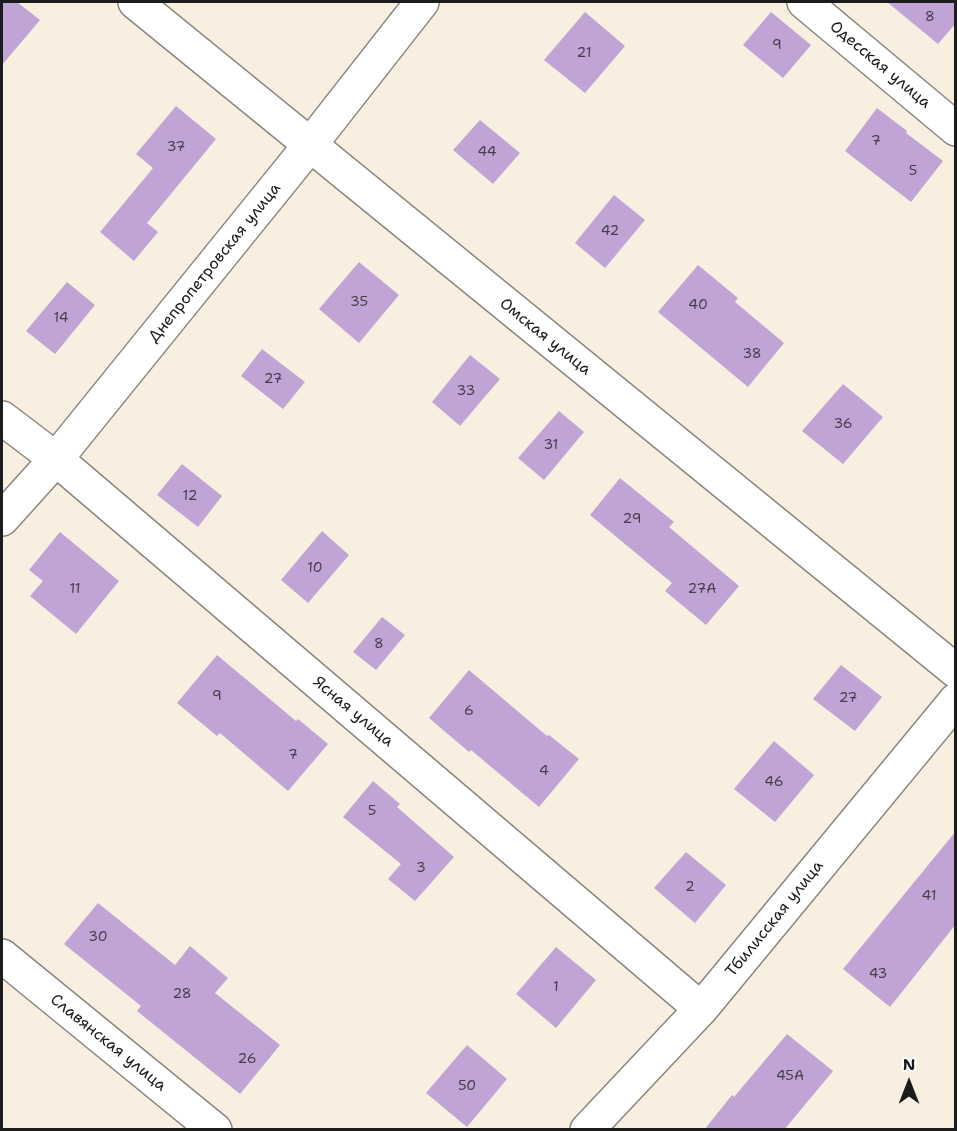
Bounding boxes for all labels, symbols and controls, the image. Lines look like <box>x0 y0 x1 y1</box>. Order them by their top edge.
house number: 8 <box>925 9 935 25</box>
street label: Одесская улица <box>826 17 934 113</box>
house number: 9 <box>772 37 782 53</box>
house number: 21 <box>577 45 591 61</box>
house number: 7 <box>871 133 881 149</box>
house number: 37 <box>167 139 185 155</box>
house number: 44 <box>477 144 497 160</box>
house number: 5 <box>909 163 917 179</box>
street label: Днепропетровская улица <box>145 179 285 347</box>
house number: 42 <box>601 223 619 239</box>
house number: 35 <box>350 294 368 310</box>
street label: Омская улица <box>495 294 595 380</box>
house number: 40 <box>688 297 708 313</box>
house number: 14 <box>53 310 69 326</box>
house number: 38 <box>742 346 762 362</box>
house number: 27 <box>264 371 282 387</box>
house number: 33 <box>457 383 475 399</box>
house number: 36 <box>833 416 853 432</box>
house number: 31 <box>544 437 558 453</box>
house number: 12 <box>183 488 197 504</box>
house number: 29 <box>623 511 641 527</box>
house number: 10 <box>307 560 323 576</box>
house number: 11 <box>69 581 81 597</box>
house number: 27А <box>688 581 716 597</box>
house number: 8 <box>374 636 384 652</box>
street label: Ясная улица <box>309 673 397 751</box>
house number: 9 <box>212 688 222 704</box>
house number: 27 <box>839 690 857 706</box>
house number: 6 <box>464 703 474 719</box>
house number: 7 <box>288 747 298 763</box>
house number: 4 <box>539 763 549 779</box>
house number: 46 <box>764 774 784 790</box>
house number: 5 <box>368 803 376 819</box>
street label: Тбилисская улица <box>722 857 828 981</box>
house number: 3 <box>416 860 426 876</box>
house number: 2 <box>685 879 695 895</box>
house number: 41 <box>922 888 936 904</box>
house number: 30 <box>88 929 108 945</box>
house number: 43 <box>869 966 887 982</box>
house number: 1 <box>553 979 559 995</box>
house number: 28 <box>172 986 192 1002</box>
street label: Славянская улица <box>46 990 170 1096</box>
house number: 26 <box>238 1051 256 1067</box>
north arrow <box>879 1053 939 1113</box>
text: N <box>903 1054 915 1075</box>
house number: 45А <box>776 1068 804 1084</box>
house number: 50 <box>458 1078 476 1094</box>

